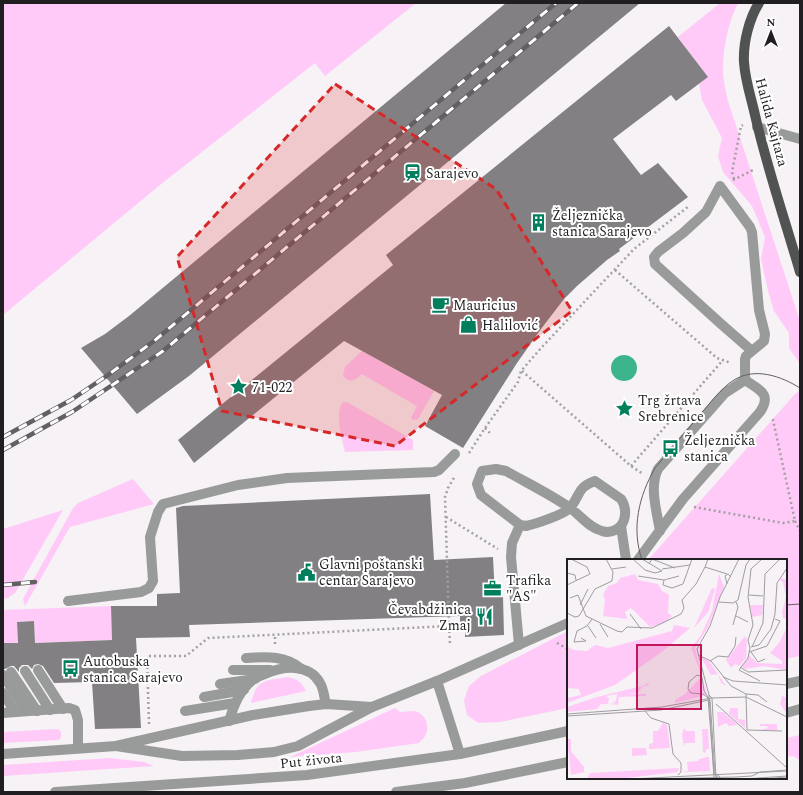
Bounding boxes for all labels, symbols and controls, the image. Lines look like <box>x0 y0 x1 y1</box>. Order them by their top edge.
north arrow <box>751 12 791 52</box>
text: N <box>767 14 776 31</box>
street label: Halida Kajtaza <box>750 75 793 169</box>
station icon: Sarajevo <box>403 163 423 183</box>
place label: Sarajevo <box>426 163 479 184</box>
place label: Željeznička stanica Sarajevo <box>552 205 652 242</box>
building icon: Željeznička stanica Sarajevo <box>529 213 549 233</box>
cafe icon: Mauricius <box>430 295 450 315</box>
place label: Mauricius <box>453 295 516 316</box>
shop icon: Halilović <box>459 315 479 335</box>
place label: Halilović <box>482 315 538 336</box>
place icon: 71-022 <box>229 377 249 397</box>
place label: 71-022 <box>252 377 292 398</box>
place label: Trg žrtava Srebrenice <box>638 390 704 427</box>
place icon: Trg žrtava Srebrenice <box>615 398 635 418</box>
place label: Željeznička stanica <box>684 430 755 467</box>
bus stop icon: Željeznička stanica <box>661 438 681 458</box>
place label: Glavni poštanski centar Sarajevo <box>319 554 423 591</box>
inset map <box>567 559 787 779</box>
public building icon: Glavni poštanski centar Sarajevo <box>296 562 316 582</box>
place label: Trafika "AS" <box>506 570 551 607</box>
office icon: Trafika "AS" <box>483 578 503 598</box>
place label: Čevabdžinica Zmaj <box>388 599 471 636</box>
restaurant icon: Čevabdžinica Zmaj <box>474 607 494 627</box>
place label: Autobuska stanica Sarajevo <box>83 651 183 688</box>
bus stop icon: Autobuska stanica Sarajevo <box>60 659 80 679</box>
street label: Put života <box>279 747 343 774</box>

